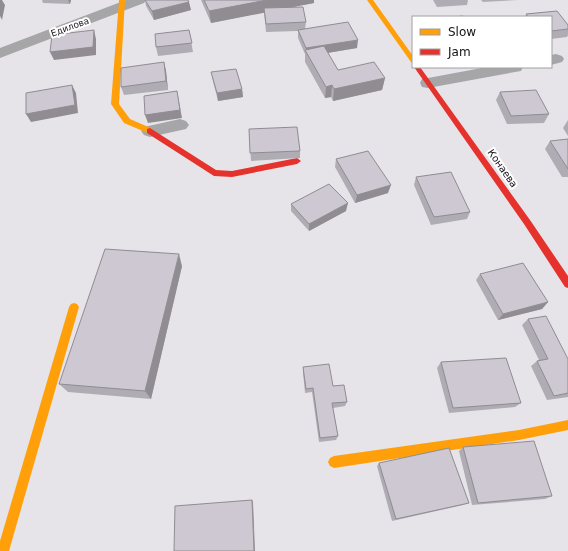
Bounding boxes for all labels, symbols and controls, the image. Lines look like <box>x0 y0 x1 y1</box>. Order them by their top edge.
street label: Едилова <box>50 15 90 39</box>
legend <box>412 16 552 68</box>
text: Slow <box>448 25 476 39</box>
text: Jam <box>447 45 471 59</box>
street label: Конаева <box>485 147 520 189</box>

